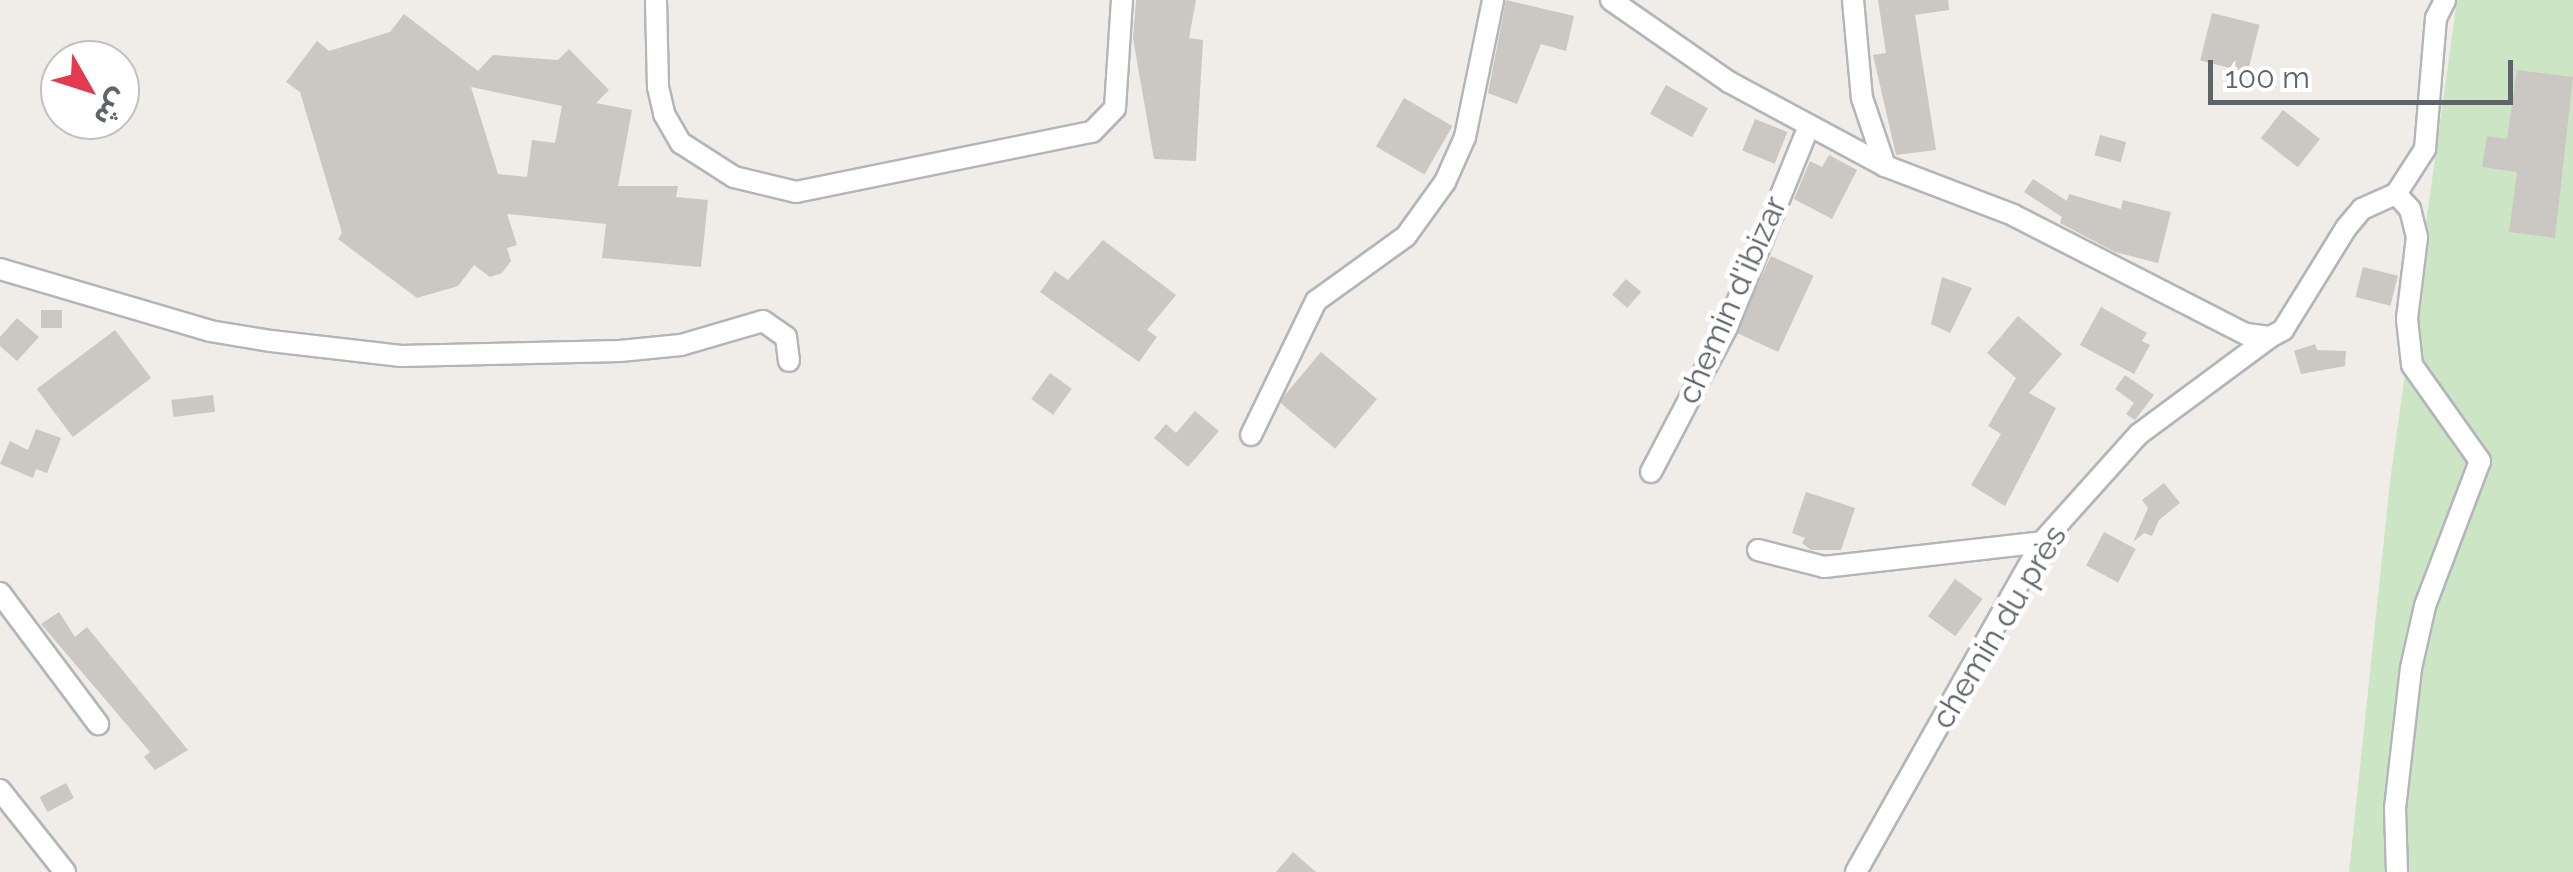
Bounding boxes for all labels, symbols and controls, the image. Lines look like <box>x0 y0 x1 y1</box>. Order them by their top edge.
north arrow <box>40 40 140 140</box>
scale bar <box>2213 40 2518 102</box>
text: 100 m <box>2225 60 2310 95</box>
text: ش <box>87 83 137 133</box>
street label: chemin d'ibizar <box>1669 190 1795 410</box>
street label: chemin du près <box>1923 519 2075 735</box>

